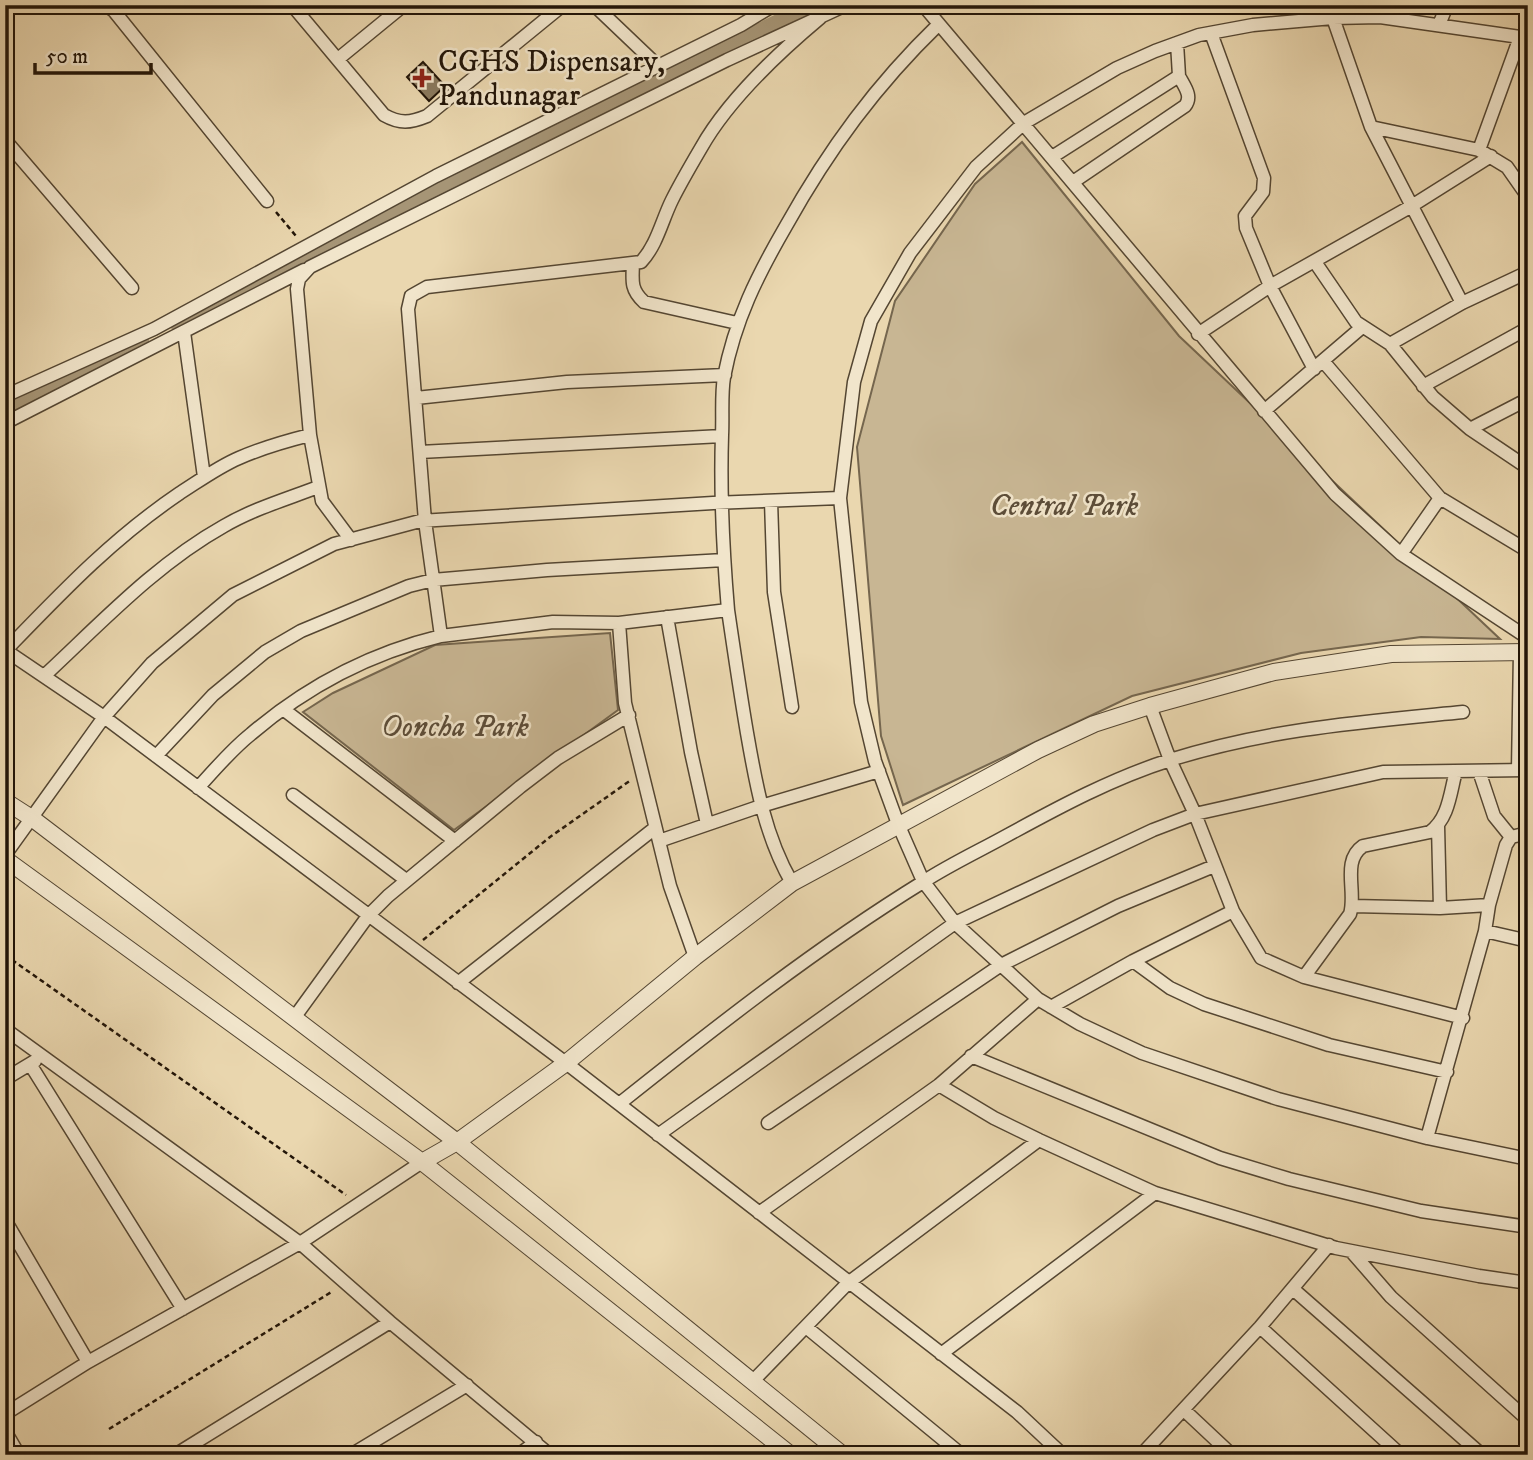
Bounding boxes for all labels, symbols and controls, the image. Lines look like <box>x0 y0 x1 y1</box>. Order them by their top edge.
scale bar <box>35 32 150 76</box>
text: 50 m <box>46 44 88 70</box>
place label: CGHS Dispensary, Pandunagar <box>438 44 665 115</box>
marker: CGHS Dispensary, Pandunagar <box>412 68 432 88</box>
park label: Central Park <box>990 488 1139 525</box>
park label: Ooncha Park <box>381 709 529 746</box>

